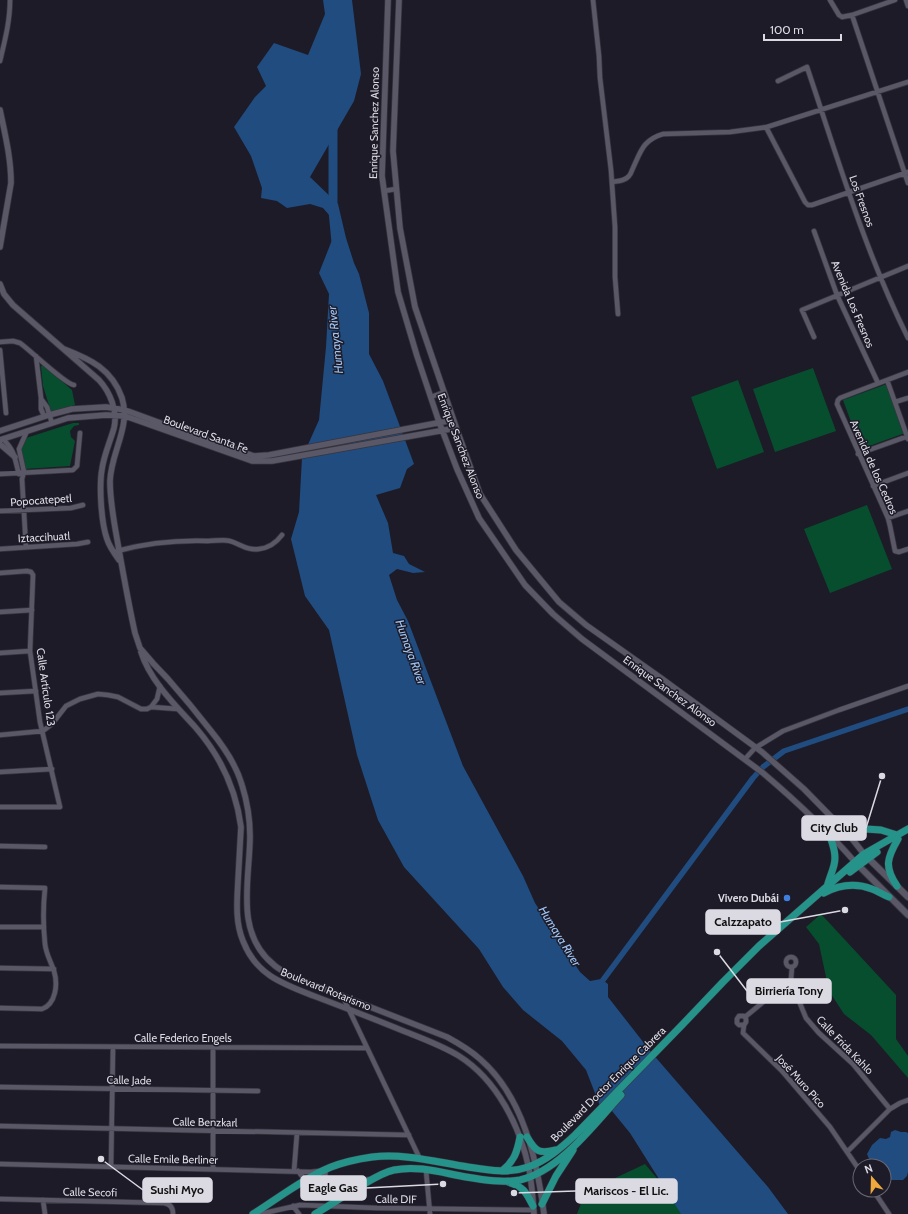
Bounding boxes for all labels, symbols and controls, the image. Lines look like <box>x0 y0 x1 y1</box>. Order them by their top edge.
scale bar <box>764 16 841 42</box>
text: 100 m <box>770 22 804 37</box>
street label: Enrique Sanchez Alonso <box>366 67 382 179</box>
street label: Los Fresnos <box>846 173 878 229</box>
street label: Avenida Los Fresnos <box>828 258 878 350</box>
water label: Humaya River <box>324 304 346 375</box>
street label: Enrique Sanchez Alonso <box>434 391 488 501</box>
street label: Boulevard Santa Fe <box>162 412 251 456</box>
street label: Avenida de los Cedros <box>847 418 901 517</box>
street label: Popocatepetl <box>10 491 73 509</box>
street label: Iztaccihuatl <box>18 529 71 545</box>
water label: Humaya River <box>392 617 430 688</box>
street label: Calle Artículo 123 <box>34 647 58 727</box>
street label: Enrique Sanchez Alonso <box>621 652 719 730</box>
callout: City Club <box>802 816 866 840</box>
text: City Club <box>810 820 858 835</box>
place label: Vivero Dubái <box>718 891 779 905</box>
marker: Vivero Dubái <box>782 893 792 903</box>
water label: Humaya River <box>536 903 585 970</box>
callout: Calzzapato <box>706 910 780 934</box>
text: Calzzapato <box>714 914 772 929</box>
street label: Boulevard Rotarismo <box>279 964 373 1014</box>
callout: Birriería Tony <box>747 979 831 1003</box>
text: Birriería Tony <box>755 983 824 998</box>
street label: Calle Frida Kahlo <box>813 1013 877 1077</box>
street label: Boulevard Doctor Enrique Cabrera <box>547 1023 669 1145</box>
street label: Calle Federico Engels <box>134 1031 232 1045</box>
street label: José Muro Pico <box>773 1051 829 1111</box>
street label: Calle Jade <box>106 1073 152 1087</box>
street label: Calle Benzkarl <box>172 1114 238 1130</box>
street label: Calle Emile Berliner <box>128 1151 219 1167</box>
north arrow <box>852 1158 892 1198</box>
text: N <box>863 1161 875 1177</box>
callout: Eagle Gas <box>301 1176 366 1200</box>
callout: Sushi Myo <box>143 1178 212 1202</box>
callout: Mariscos - El Lic. <box>576 1179 677 1203</box>
text: Eagle Gas <box>308 1180 358 1195</box>
text: Sushi Myo <box>150 1182 204 1197</box>
text: Mariscos - El Lic. <box>583 1183 669 1198</box>
street label: Calle Secofi <box>63 1185 117 1199</box>
street label: Calle DIF <box>375 1192 417 1206</box>

